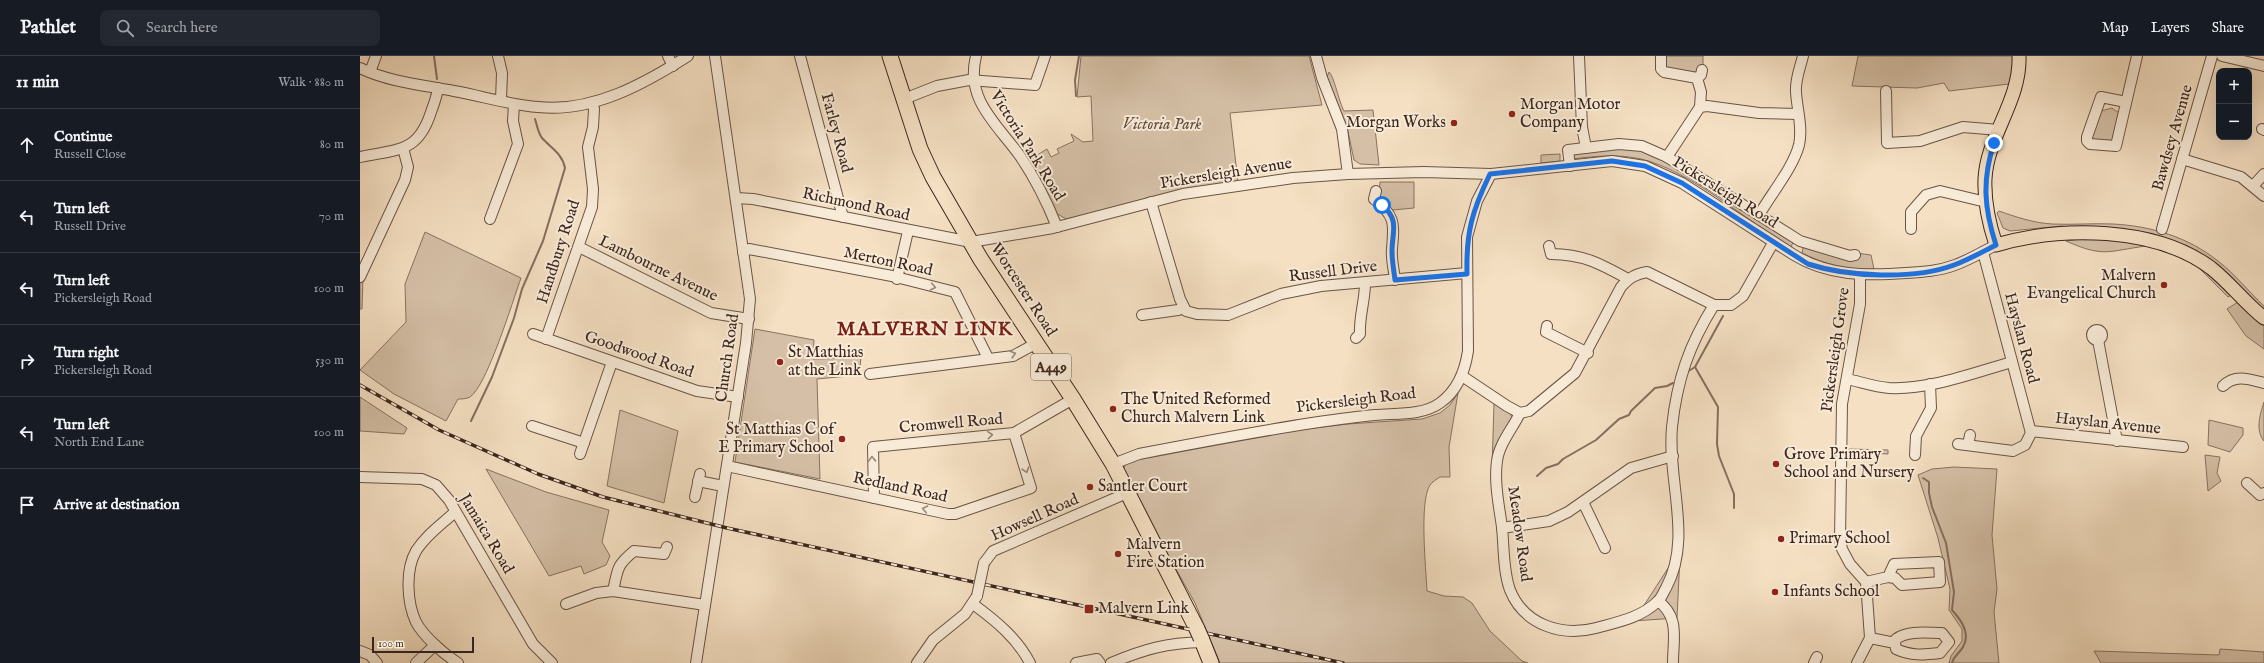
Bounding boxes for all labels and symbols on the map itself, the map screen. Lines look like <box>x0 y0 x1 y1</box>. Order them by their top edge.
street label: Bawdsey Avenue <box>2148 83 2198 193</box>
street label: Victoria Park Road <box>985 86 1069 205</box>
street label: Farley Road <box>816 91 856 176</box>
place label: Morgan Motor Company <box>1520 95 1620 133</box>
marker: Morgan Motor Company <box>1507 109 1517 119</box>
place label: Morgan Works <box>1346 113 1446 133</box>
park label: Victoria Park <box>1123 115 1202 135</box>
marker: Morgan Works <box>1449 118 1459 128</box>
route end <box>1985 134 2003 152</box>
street label: Pickersleigh Road <box>1669 153 1782 234</box>
street label: Pickersleigh Avenue <box>1159 154 1293 194</box>
street label: Richmond Road <box>800 184 912 226</box>
route start <box>1373 196 1391 214</box>
street label: Handbury Road <box>533 197 585 306</box>
street label: Lambourne Avenue <box>595 231 721 307</box>
street label: Worcester Road <box>985 240 1061 341</box>
street label: Merton Road <box>842 243 935 281</box>
street label: Russell Drive <box>1288 257 1378 287</box>
place label: Malvern Evangelical Church <box>2027 266 2156 304</box>
marker: Malvern Evangelical Church <box>2159 280 2169 290</box>
one-way arrow <box>930 282 937 290</box>
street label: Pickersleigh Grove <box>1817 286 1855 414</box>
street label: Hayslan Road <box>1999 290 2043 386</box>
street label: Church Road <box>712 312 744 403</box>
district label: MALVERN LINK <box>837 317 1014 342</box>
street label: Goodwood Road <box>582 327 697 383</box>
place label: St Matthias at the Link <box>788 343 864 381</box>
one-way arrow <box>1009 350 1016 359</box>
road number: A449 <box>1031 354 1071 380</box>
marker: St Matthias at the Link <box>775 357 785 367</box>
street label: Pickersleigh Road <box>1295 384 1417 418</box>
place label: The United Reformed Church Malvern Link <box>1121 390 1271 428</box>
marker: The United Reformed Church Malvern Link <box>1108 404 1118 414</box>
street label: Cromwell Road <box>898 409 1004 439</box>
street label: Hayslan Avenue <box>2054 409 2162 439</box>
place label: St Matthias C of E Primary School <box>718 420 837 458</box>
one-way arrow <box>987 431 993 440</box>
marker: St Matthias C of E Primary School <box>837 434 847 444</box>
place label: Grove Primary School and Nursery <box>1784 445 1914 483</box>
one-way arrow <box>868 456 877 462</box>
marker: Grove Primary School and Nursery <box>1771 459 1781 469</box>
one-way arrow <box>1022 467 1030 474</box>
street label: Redland Road <box>851 468 949 508</box>
place label: Santler Court <box>1098 477 1188 497</box>
marker: Santler Court <box>1085 482 1095 492</box>
street label: Meadow Road <box>1502 485 1536 584</box>
street label: Jamaica Road <box>453 489 518 578</box>
street label: Howsell Road <box>988 490 1082 546</box>
one-way arrow <box>921 505 928 513</box>
place label: Primary School <box>1789 529 1891 549</box>
marker: Primary School <box>1776 534 1786 544</box>
place label: Malvern Fire Station <box>1126 535 1205 573</box>
marker: Malvern Fire Station <box>1113 549 1123 559</box>
place label: Infants School <box>1783 582 1880 602</box>
marker: Infants School <box>1770 587 1780 597</box>
place label: Malvern Link <box>1098 599 1190 619</box>
marker: Malvern Link <box>1083 603 1095 615</box>
scale bar <box>372 635 474 654</box>

